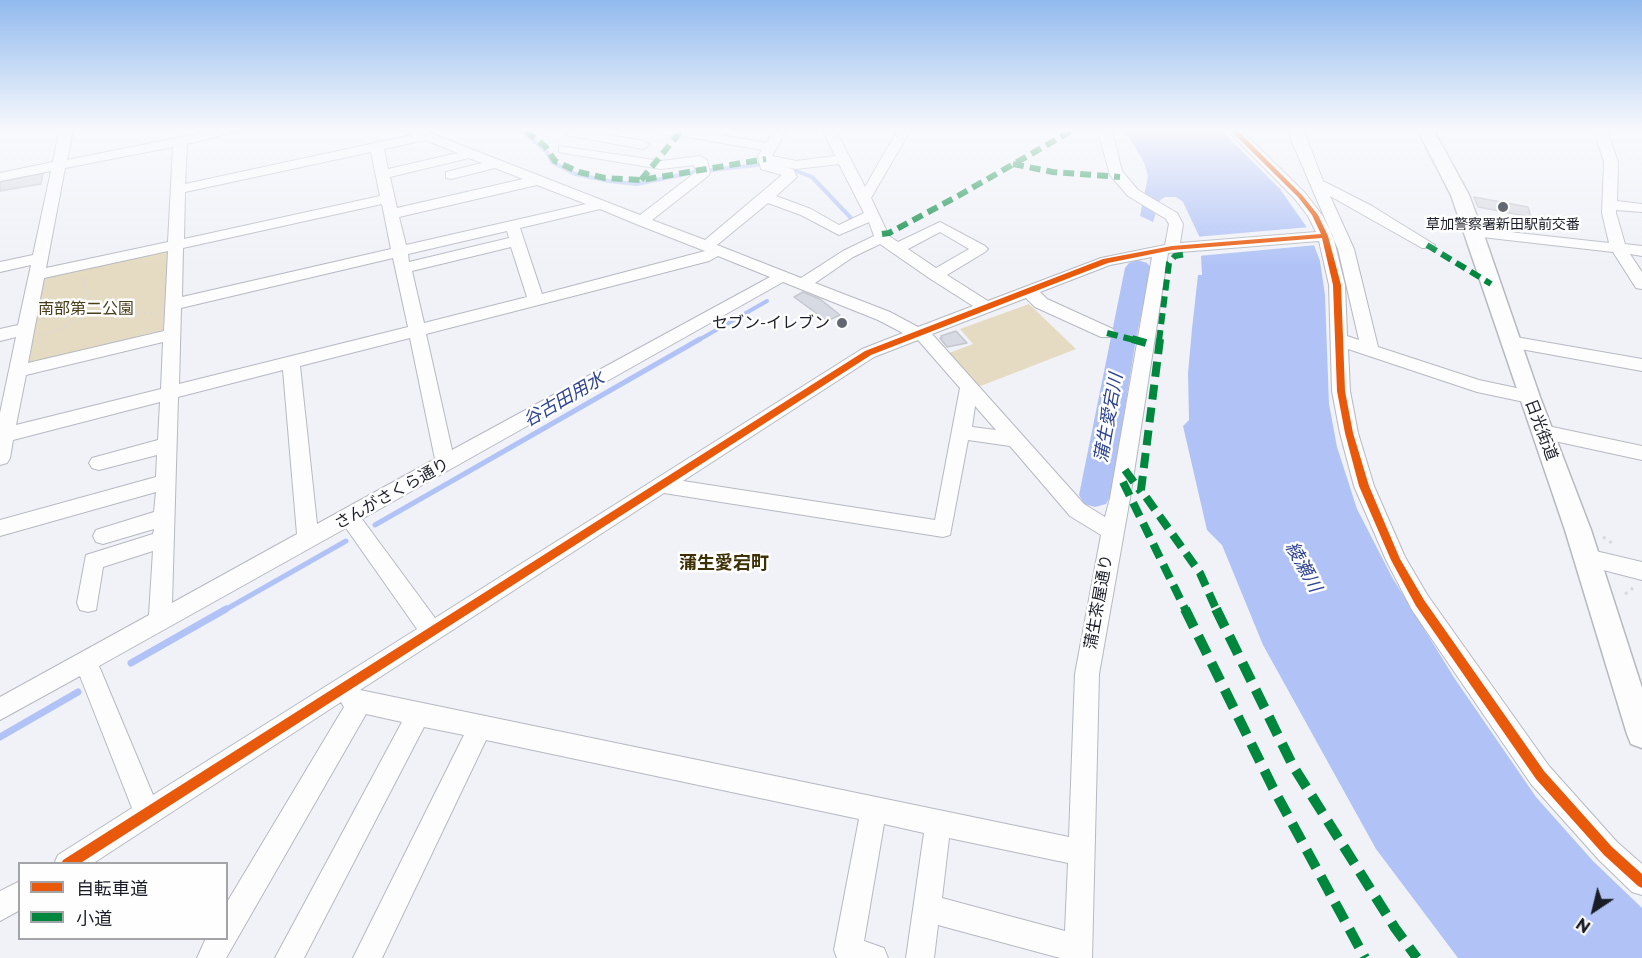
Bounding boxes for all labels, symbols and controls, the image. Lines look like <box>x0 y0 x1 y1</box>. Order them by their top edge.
marker: 草加警察署新田駅前交番 <box>1496 200 1510 214</box>
place label: 草加警察署新田駅前交番 <box>1426 217 1580 233</box>
park label: 南部第二公園 <box>38 299 134 319</box>
place label: セブン-イレブン <box>712 313 830 333</box>
marker: セブン-イレブン <box>835 316 849 330</box>
water label: 谷古田用水 <box>520 368 608 432</box>
water label: 蒲生愛宕川 <box>1091 372 1127 464</box>
street label: 日光街道 <box>1521 397 1561 463</box>
street label: さんがさくら通り <box>331 455 453 533</box>
water label: 綾瀬川 <box>1280 538 1326 596</box>
district label: 蒲生愛宕町 <box>679 553 769 575</box>
street label: 蒲生茶屋通り <box>1081 553 1117 651</box>
legend <box>18 862 228 940</box>
text: 自転車道 <box>76 878 148 900</box>
north arrow <box>1564 880 1624 940</box>
text: 小道 <box>76 908 112 930</box>
text: N <box>1573 914 1594 937</box>

